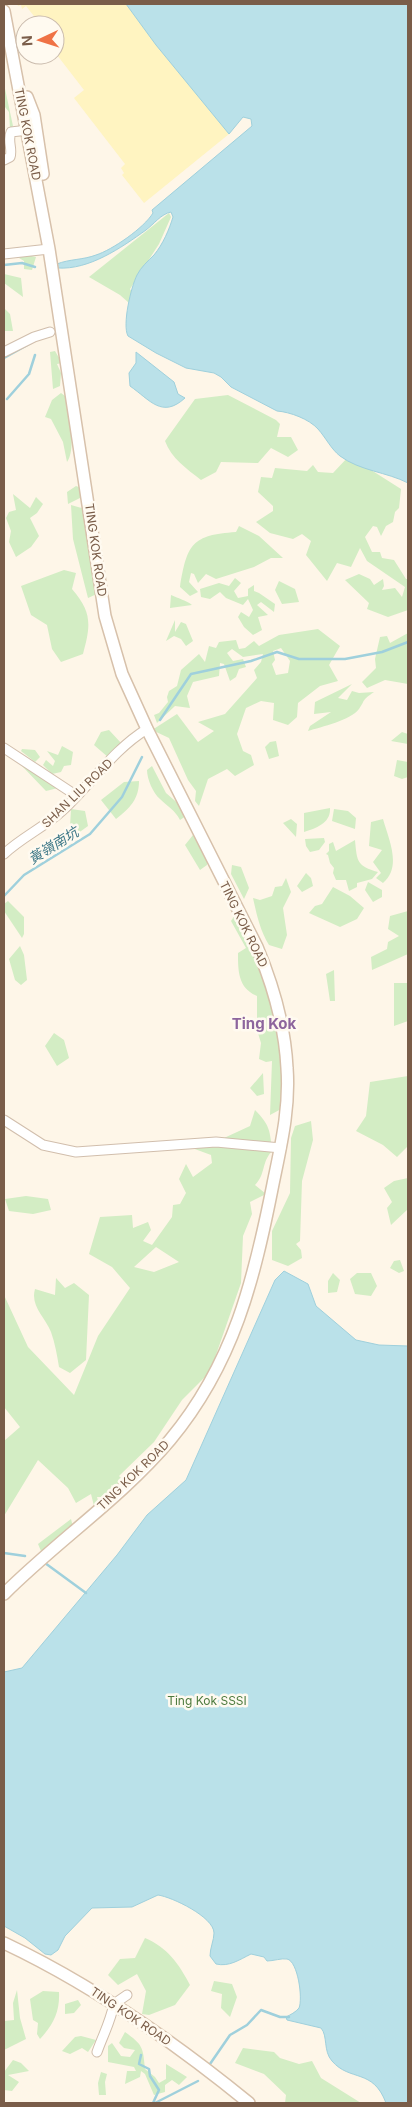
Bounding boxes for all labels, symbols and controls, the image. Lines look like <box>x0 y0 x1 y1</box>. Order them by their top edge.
north arrow <box>15 15 65 65</box>
text: N <box>18 35 35 47</box>
street label: TING KOK ROAD <box>12 86 44 182</box>
street label: TING KOK ROAD <box>82 502 110 598</box>
street label: SHAN LIU ROAD <box>38 755 116 831</box>
water label: 黃嶺南坑 <box>25 822 83 867</box>
street label: TING KOK ROAD <box>217 878 271 970</box>
district label: Ting Kok <box>232 1014 297 1033</box>
street label: TING KOK ROAD <box>94 1437 172 1513</box>
park label: Ting Kok SSSI <box>167 1693 247 1708</box>
street label: TING KOK ROAD <box>88 1983 174 2049</box>

